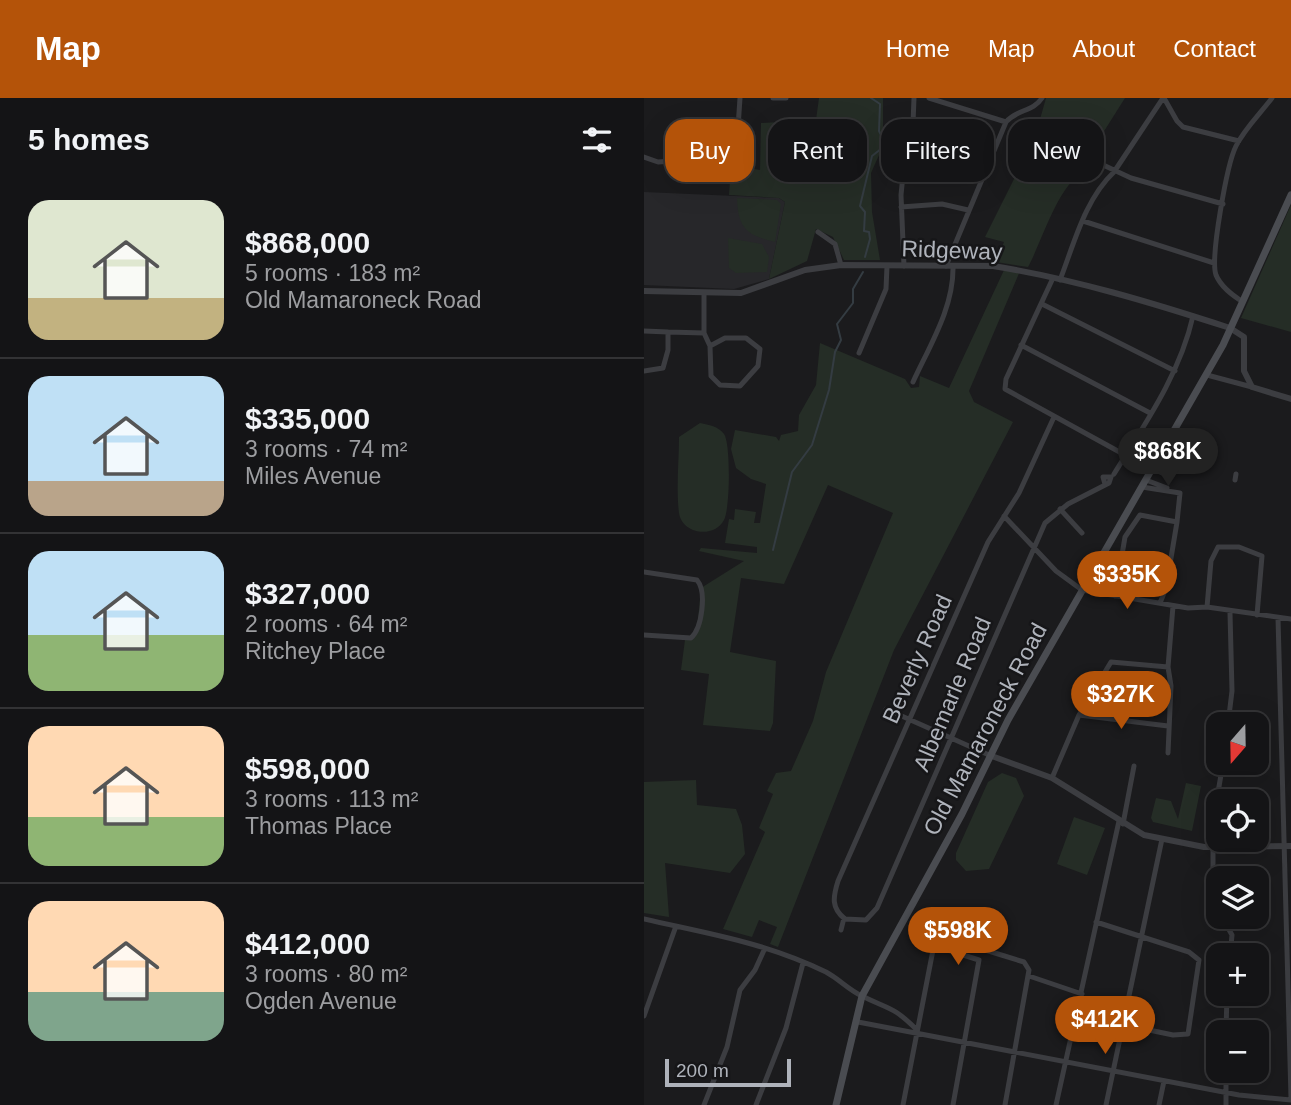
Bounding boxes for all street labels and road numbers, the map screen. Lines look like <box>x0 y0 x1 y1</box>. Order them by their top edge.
street label: Ridgeway <box>901 235 1003 265</box>
street label: Beverly Road <box>877 591 957 727</box>
street label: Albemarle Road <box>908 613 996 775</box>
street label: Old Mamaroneck Road <box>918 618 1052 840</box>

